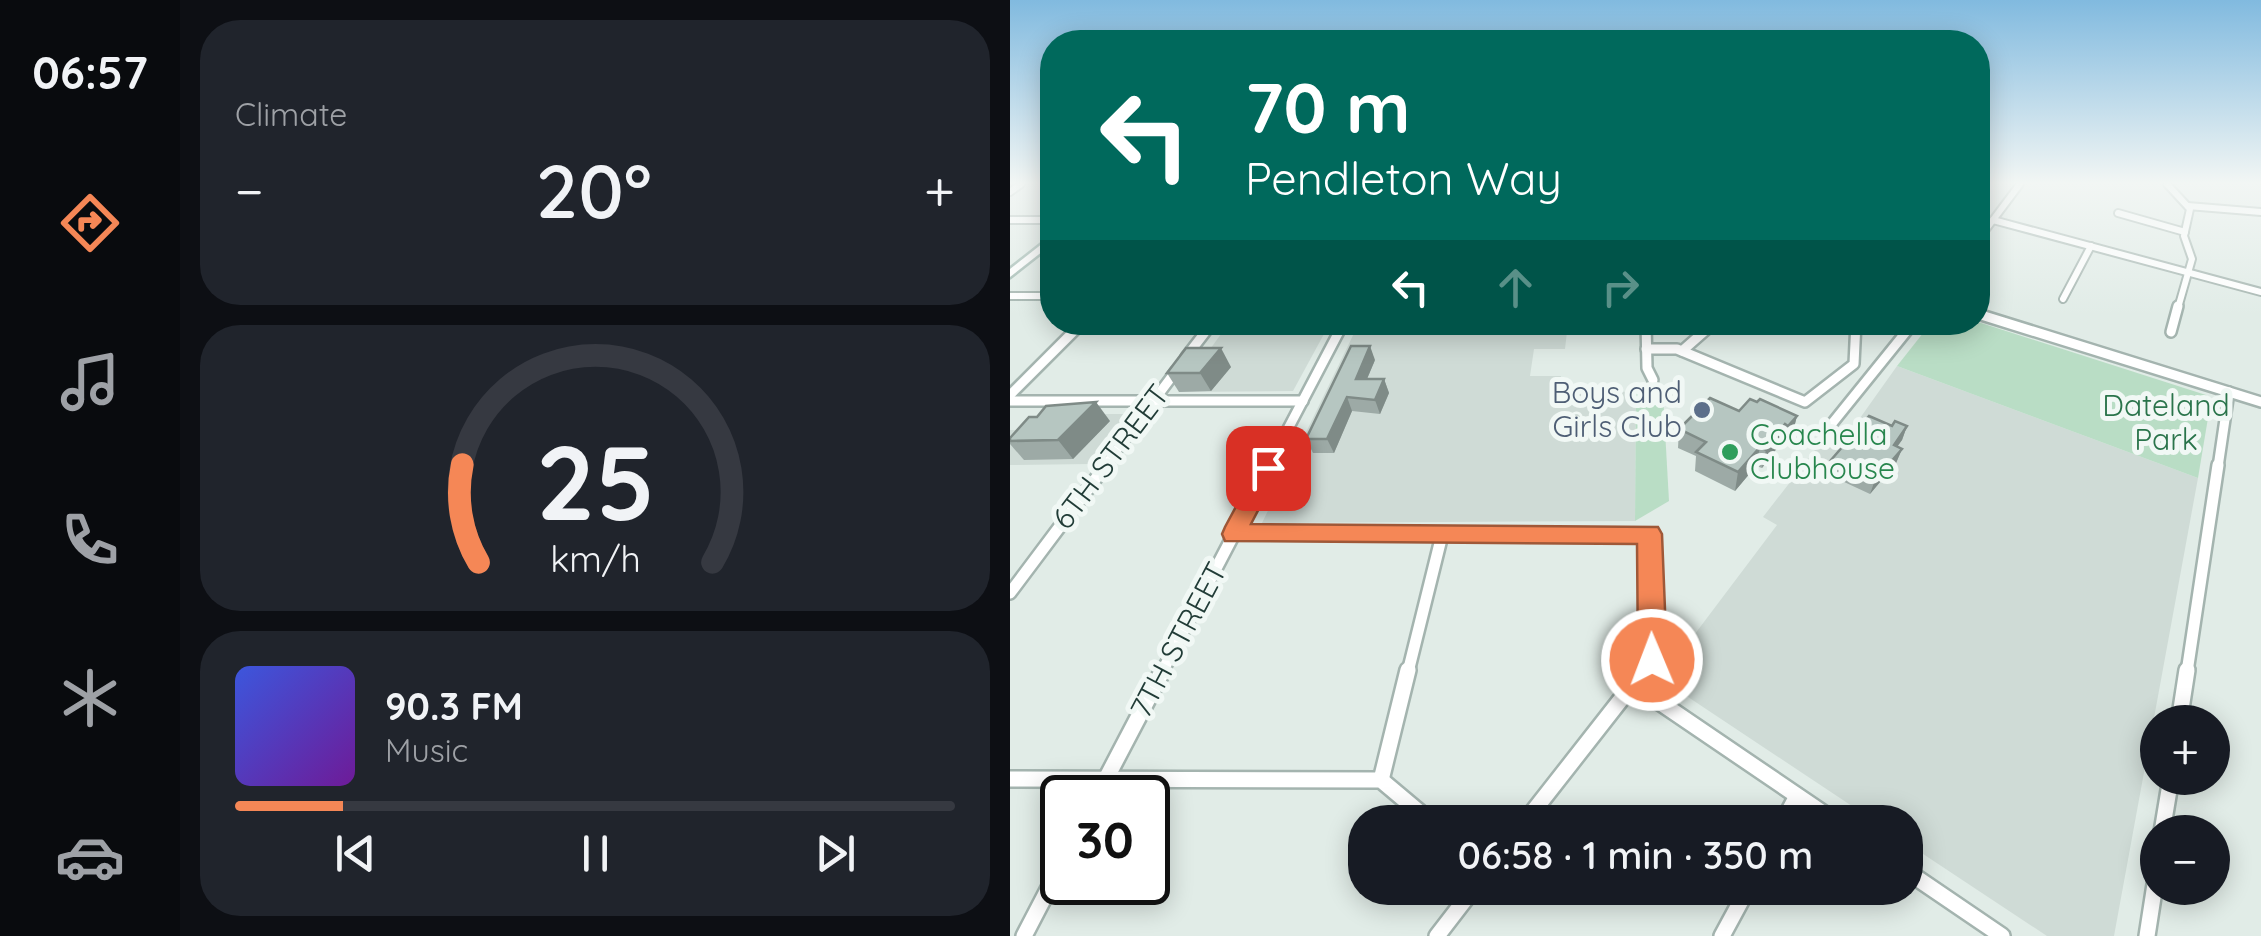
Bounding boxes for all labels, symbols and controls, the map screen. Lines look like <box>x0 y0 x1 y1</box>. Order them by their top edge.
text: 06:57 <box>32 44 148 100</box>
text: 70 m <box>1245 63 1411 151</box>
icon: left <box>1080 70 1210 200</box>
text: Climate <box>235 94 347 134</box>
text: 20° <box>536 143 652 237</box>
text: Pendleton Way <box>1245 150 1562 206</box>
text: − <box>235 156 264 225</box>
text: + <box>924 156 955 225</box>
icon: directions <box>55 188 125 258</box>
icon: left <box>1383 260 1438 315</box>
icon: ahead <box>1488 260 1543 315</box>
icon: right <box>1593 260 1648 315</box>
icon: music <box>55 347 125 417</box>
place label: Boys and Girls Club <box>1552 373 1682 445</box>
street label: 6TH STREET <box>1043 377 1177 536</box>
park label: Dateland Park <box>2102 386 2230 458</box>
marker: Boys and Girls Club <box>1691 399 1713 421</box>
place label: Coachella Clubhouse <box>1750 415 1895 487</box>
text: 25 <box>535 416 655 546</box>
pin <box>1226 426 1311 511</box>
icon: arrive <box>1241 441 1296 496</box>
marker: Coachella Clubhouse <box>1719 441 1741 463</box>
icon: phone <box>55 505 125 575</box>
text: km/h <box>550 536 640 581</box>
street label: 7TH STREET <box>1121 555 1235 724</box>
position arrow <box>1600 608 1704 712</box>
icon: climate <box>55 663 125 733</box>
text: 90.3 FM <box>385 682 523 730</box>
map controls <box>2140 705 2230 905</box>
button: + <box>2140 705 2230 795</box>
text: Music <box>385 730 468 770</box>
speed limit sign: 30 <box>1040 775 1170 905</box>
button: − <box>2140 815 2230 905</box>
icon: car <box>55 822 125 892</box>
icon: previous <box>328 826 383 881</box>
icon: pause <box>568 826 623 881</box>
icon: next <box>808 826 863 881</box>
text: 06:58 · 1 min · 350 m <box>1458 831 1813 879</box>

